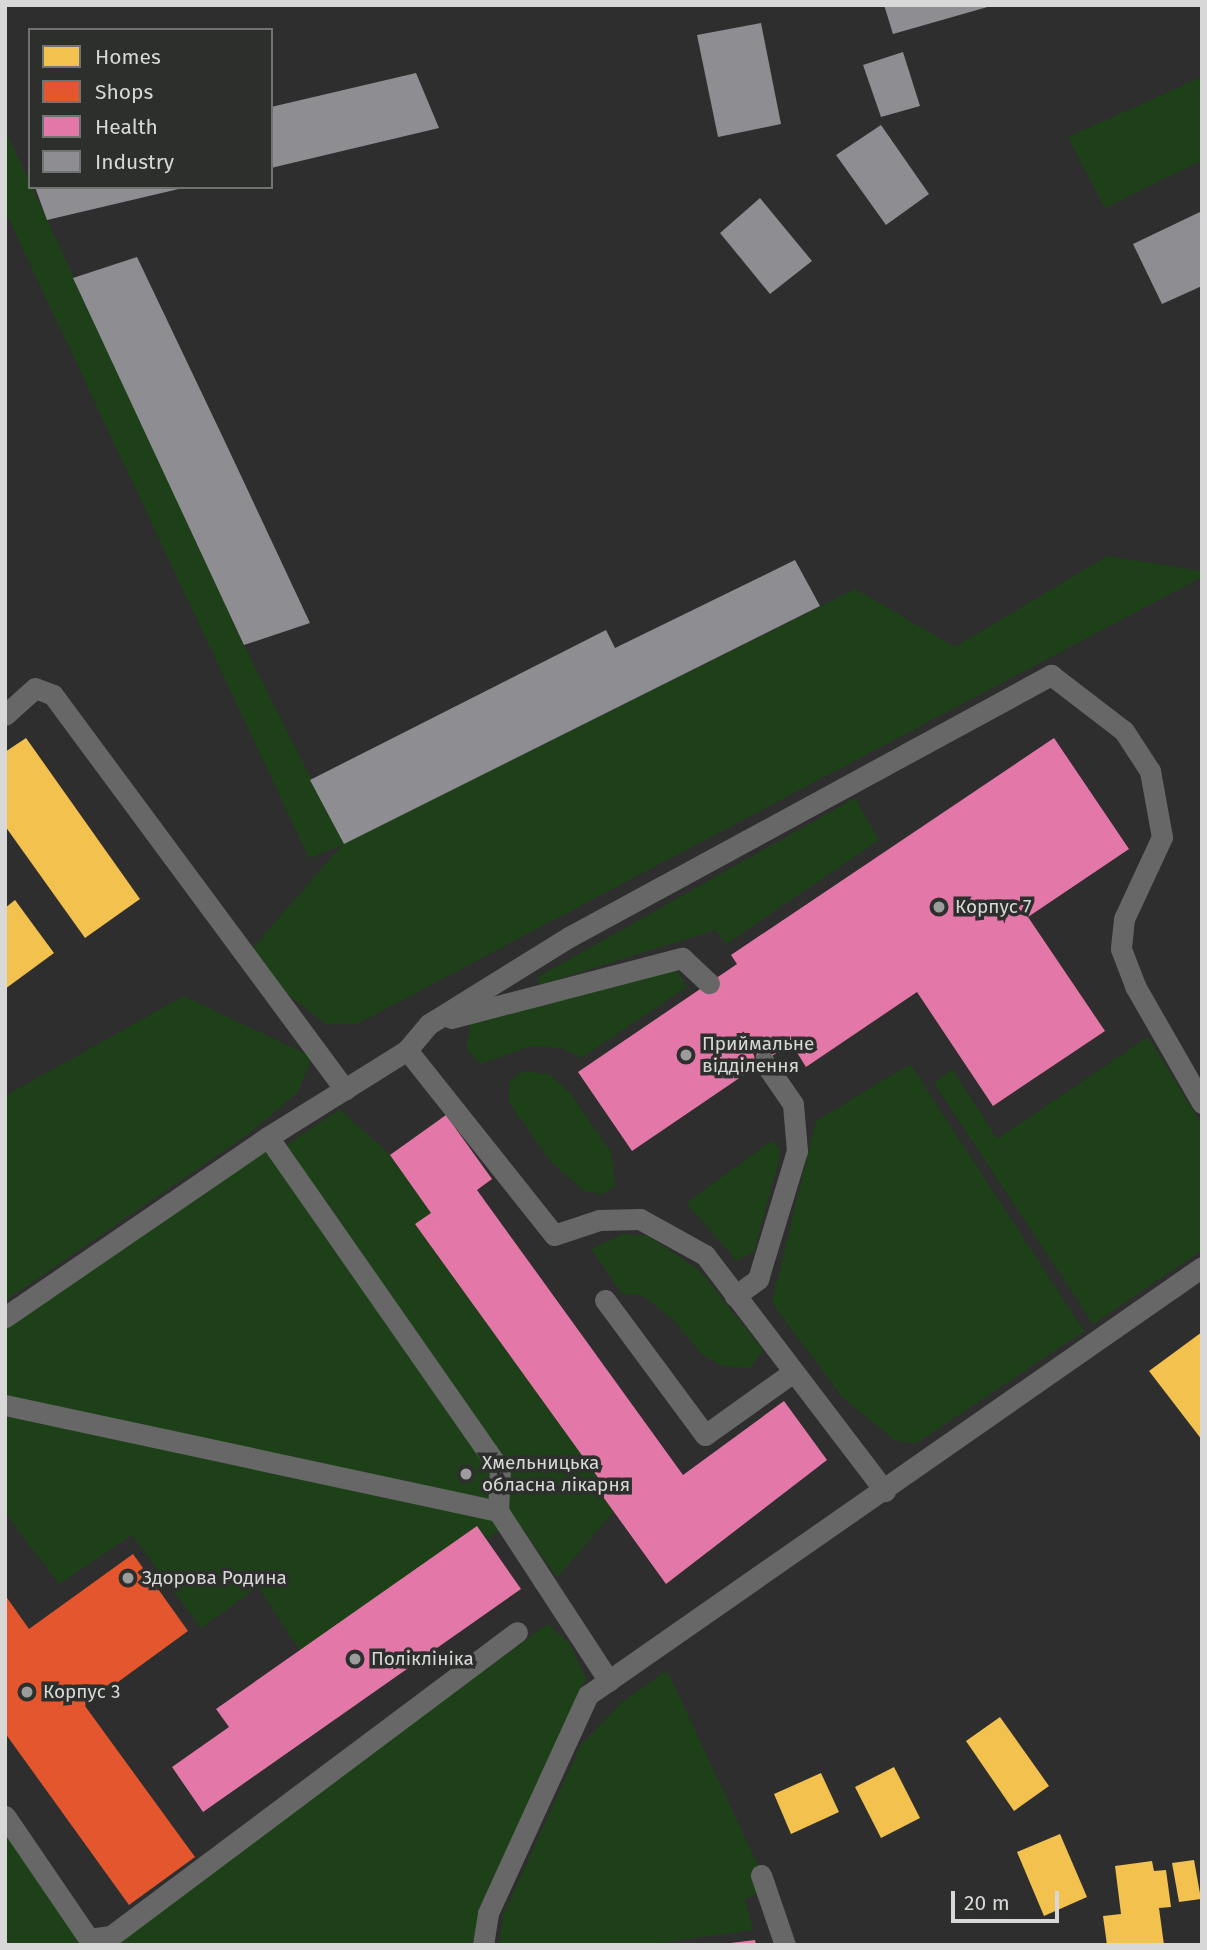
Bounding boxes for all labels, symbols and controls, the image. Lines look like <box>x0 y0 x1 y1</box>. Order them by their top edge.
legend <box>28 28 273 189</box>
text: Homes <box>95 44 161 70</box>
text: Shops <box>95 79 153 105</box>
text: Health <box>95 114 158 140</box>
text: Industry <box>95 149 174 175</box>
place label: Корпус 7 <box>955 896 1031 918</box>
marker: Корпус 7 <box>929 897 949 917</box>
place label: Приймальне відділення <box>702 1033 814 1077</box>
marker: Приймальне відділення <box>676 1045 696 1065</box>
place label: Хмельницька обласна лікарня <box>482 1452 630 1496</box>
marker: Хмельницька обласна лікарня <box>456 1464 476 1484</box>
place label: Здорова Родина <box>142 1567 287 1589</box>
marker: Здорова Родина <box>120 1570 136 1586</box>
place label: Поліклініка <box>371 1648 474 1670</box>
marker: Поліклініка <box>345 1649 365 1669</box>
place label: Корпус 3 <box>43 1681 120 1703</box>
marker: Корпус 3 <box>17 1682 37 1702</box>
scale bar <box>955 1876 1064 1920</box>
text: 20 m <box>964 1890 1010 1916</box>

